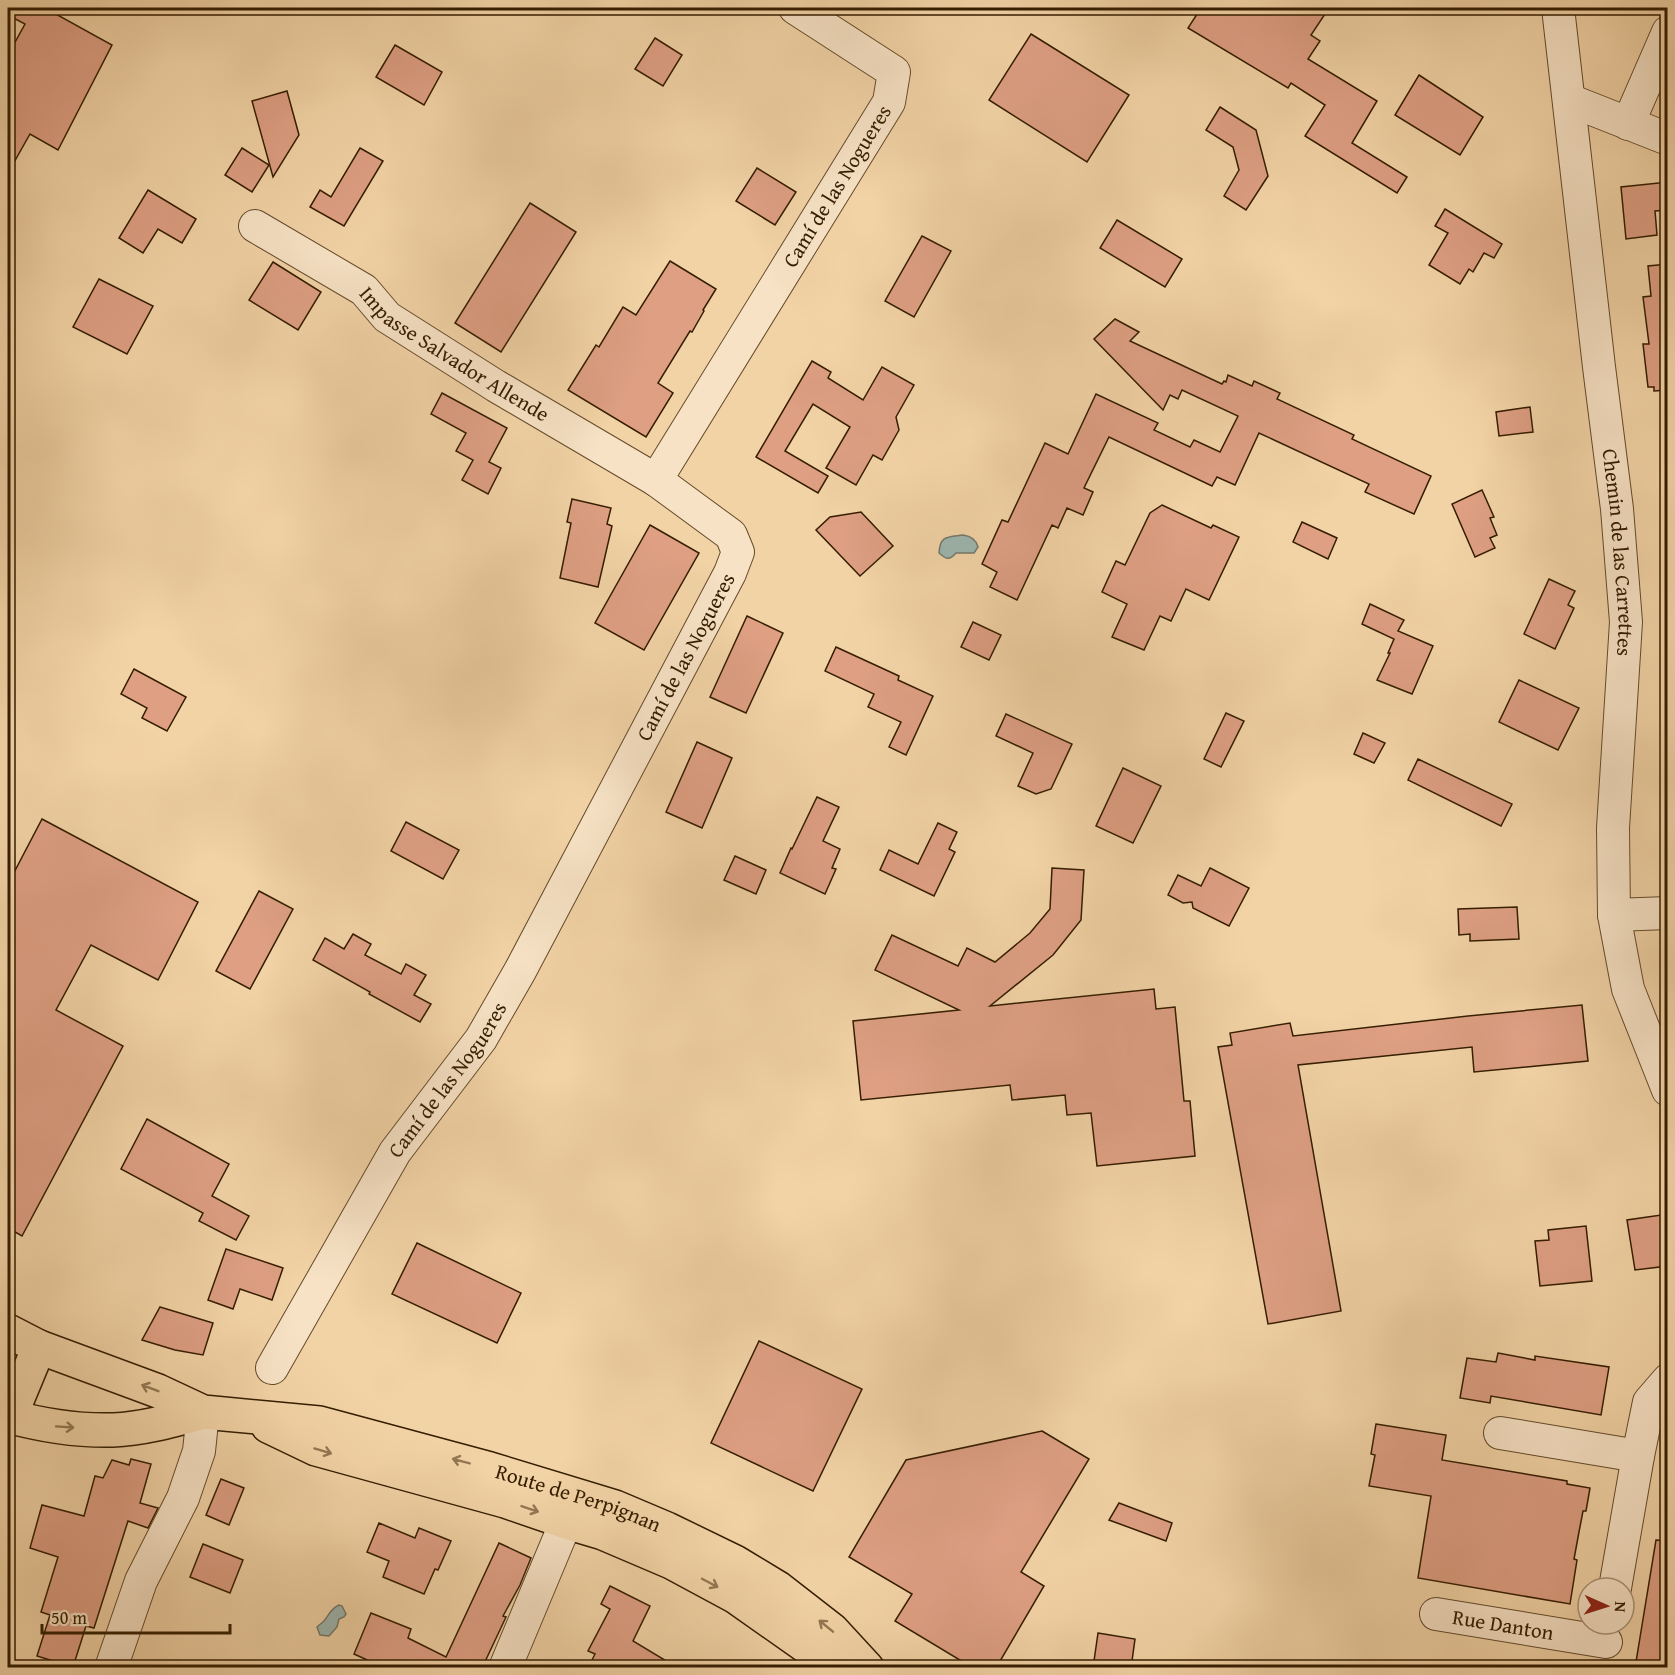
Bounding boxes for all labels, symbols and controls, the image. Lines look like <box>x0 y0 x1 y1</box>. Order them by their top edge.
street label: Camí de las Nogueres <box>775 98 899 273</box>
street label: Impasse Salvador Allende <box>352 279 556 429</box>
street label: Chemin de las Carrettes <box>1594 447 1642 657</box>
street label: Camí de las Nogueres <box>628 567 742 746</box>
street label: Camí de las Nogueres <box>380 996 514 1164</box>
one-way arrow <box>141 1381 160 1392</box>
one-way arrow <box>54 1422 74 1433</box>
one-way arrow <box>313 1446 332 1457</box>
one-way arrow <box>451 1454 470 1466</box>
street label: Route de Perpignan <box>492 1456 666 1540</box>
one-way arrow <box>520 1505 539 1516</box>
north arrow <box>1576 1576 1636 1636</box>
one-way arrow <box>701 1578 719 1589</box>
scale bar <box>42 1597 230 1635</box>
street label: Rue Danton <box>1450 1601 1556 1648</box>
text: N <box>1609 1601 1633 1613</box>
text: 50 m <box>51 1604 87 1631</box>
one-way arrow <box>819 1619 834 1633</box>

